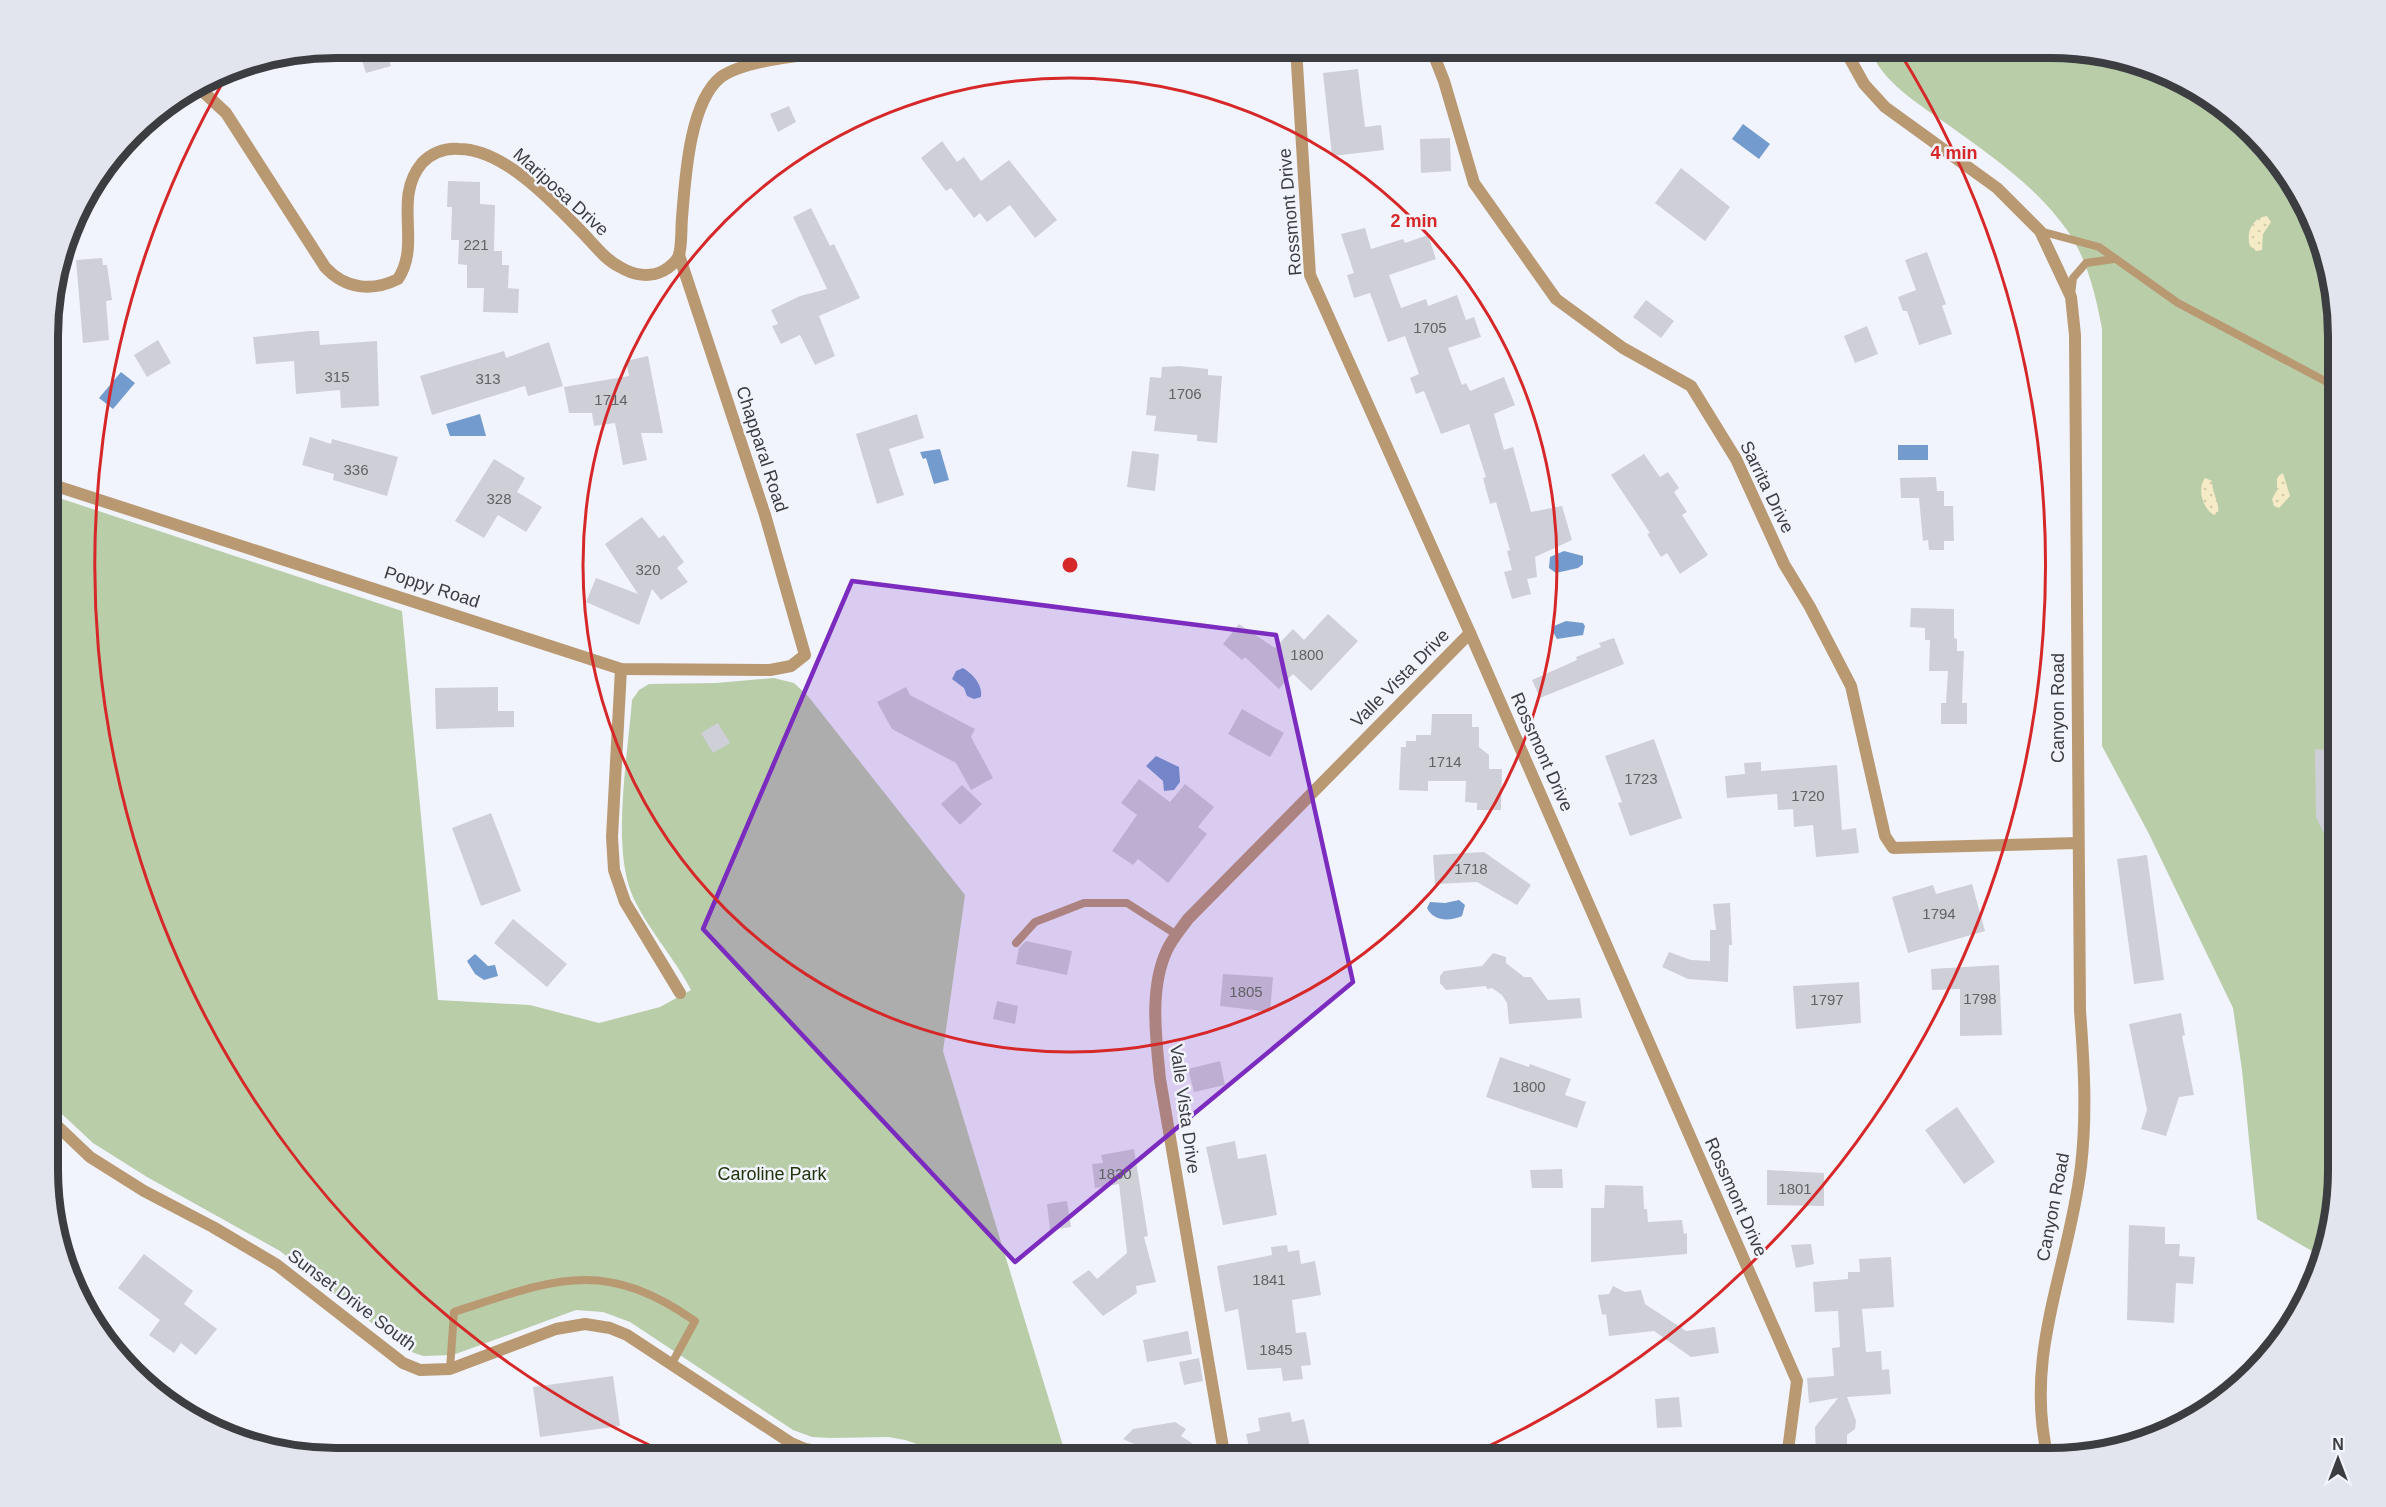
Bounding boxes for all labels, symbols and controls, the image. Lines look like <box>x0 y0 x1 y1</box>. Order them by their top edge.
text: 4 min <box>1930 143 1978 163</box>
street label: Mariposa Drive <box>509 144 613 240</box>
street label: Rossmont Drive <box>1274 147 1306 277</box>
text: 2 min <box>1390 211 1438 231</box>
house number: 221 <box>463 236 489 253</box>
house number: 1705 <box>1413 319 1447 336</box>
house number: 315 <box>324 368 350 385</box>
house number: 313 <box>475 370 501 387</box>
street label: Chapparal Road <box>732 384 792 514</box>
house number: 1706 <box>1168 385 1202 402</box>
house number: 1714 <box>594 391 628 408</box>
street label: Sarrita Drive <box>1736 438 1798 536</box>
house number: 336 <box>343 461 369 478</box>
house number: 328 <box>486 490 512 507</box>
centre of rings <box>1060 555 1080 575</box>
house number: 320 <box>635 561 661 578</box>
street label: Poppy Road <box>382 562 482 612</box>
street label: Valle Vista Drive <box>1347 625 1453 731</box>
house number: 1800 <box>1290 646 1324 663</box>
street label: Canyon Road <box>2048 653 2068 763</box>
street label: Rossmont Drive <box>1507 689 1577 815</box>
house number: 1714 <box>1428 753 1462 770</box>
house number: 1723 <box>1624 770 1658 787</box>
house number: 1720 <box>1791 787 1825 804</box>
house number: 1718 <box>1454 860 1488 877</box>
house number: 1794 <box>1922 905 1956 922</box>
house number: 1805 <box>1229 983 1263 1000</box>
house number: 1798 <box>1963 990 1997 1007</box>
house number: 1797 <box>1810 991 1844 1008</box>
street label: Valle Vista Drive <box>1166 1043 1204 1175</box>
house number: 1800 <box>1512 1078 1546 1095</box>
street label: Rossmont Drive <box>1701 1134 1771 1260</box>
street label: Canyon Road <box>2033 1151 2073 1263</box>
park label: Caroline Park <box>717 1164 828 1184</box>
house number: 1830 <box>1098 1165 1132 1182</box>
house number: 1801 <box>1778 1180 1812 1197</box>
street label: Sunset Drive South <box>284 1245 420 1355</box>
house number: 1841 <box>1252 1271 1286 1288</box>
house number: 1845 <box>1259 1341 1293 1358</box>
north arrow <box>2308 1429 2368 1489</box>
text: N <box>2332 1436 2344 1453</box>

